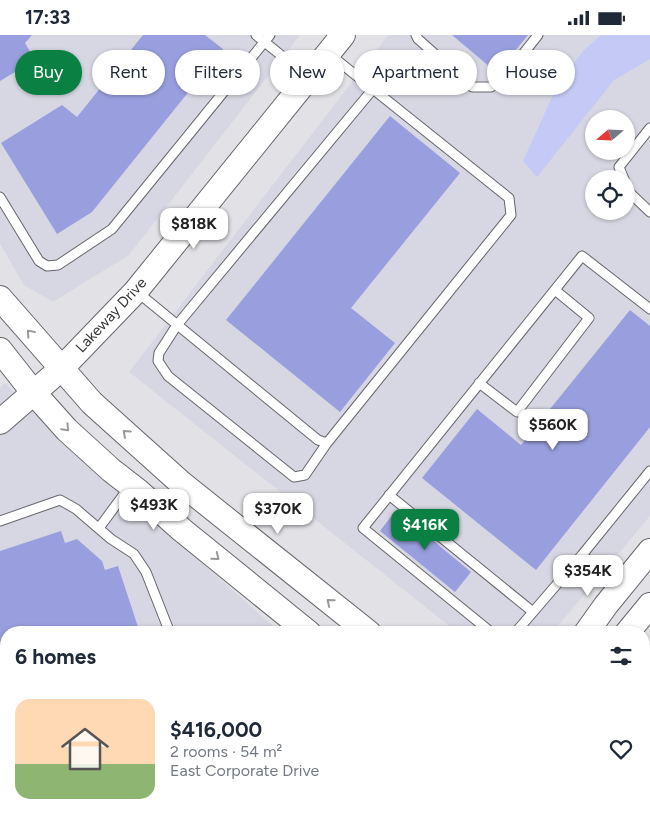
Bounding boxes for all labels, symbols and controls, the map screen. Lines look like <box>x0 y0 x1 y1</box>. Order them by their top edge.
text: 17:33 <box>25 6 70 29</box>
chip: Buy <box>15 50 82 95</box>
chip: Rent <box>92 50 165 95</box>
chip: Filters <box>175 50 260 95</box>
chip: New <box>270 50 344 95</box>
chip: Apartment <box>354 50 477 95</box>
chip: House <box>487 50 575 95</box>
north arrow <box>585 110 635 160</box>
map controls <box>585 110 635 220</box>
button: locate <box>585 170 635 220</box>
pin: $818K <box>159 207 229 250</box>
text: $818K <box>171 214 217 233</box>
street label: Lakeway Drive <box>72 274 150 356</box>
one-way arrow <box>27 330 36 339</box>
pin: $560K <box>518 409 588 451</box>
text: $560K <box>529 415 577 434</box>
one-way arrow <box>60 422 69 431</box>
one-way arrow <box>123 430 132 439</box>
pin: $493K <box>119 489 189 531</box>
pin: $370K <box>243 493 313 535</box>
text: $493K <box>130 495 178 514</box>
text: $370K <box>254 499 302 518</box>
pin: $416K <box>390 509 460 551</box>
text: $416K <box>402 515 448 534</box>
one-way arrow <box>210 551 219 560</box>
pin: $354K <box>553 555 623 597</box>
text: $354K <box>564 561 612 580</box>
one-way arrow <box>327 599 336 608</box>
icon: filters <box>607 642 635 670</box>
text: 6 homes <box>15 644 96 669</box>
text: $416,000 <box>170 717 262 742</box>
icon: home <box>55 719 115 779</box>
icon: heart <box>607 735 635 763</box>
text: 2 rooms · 54 m² <box>170 742 282 761</box>
text: East Corporate Drive <box>170 761 319 780</box>

